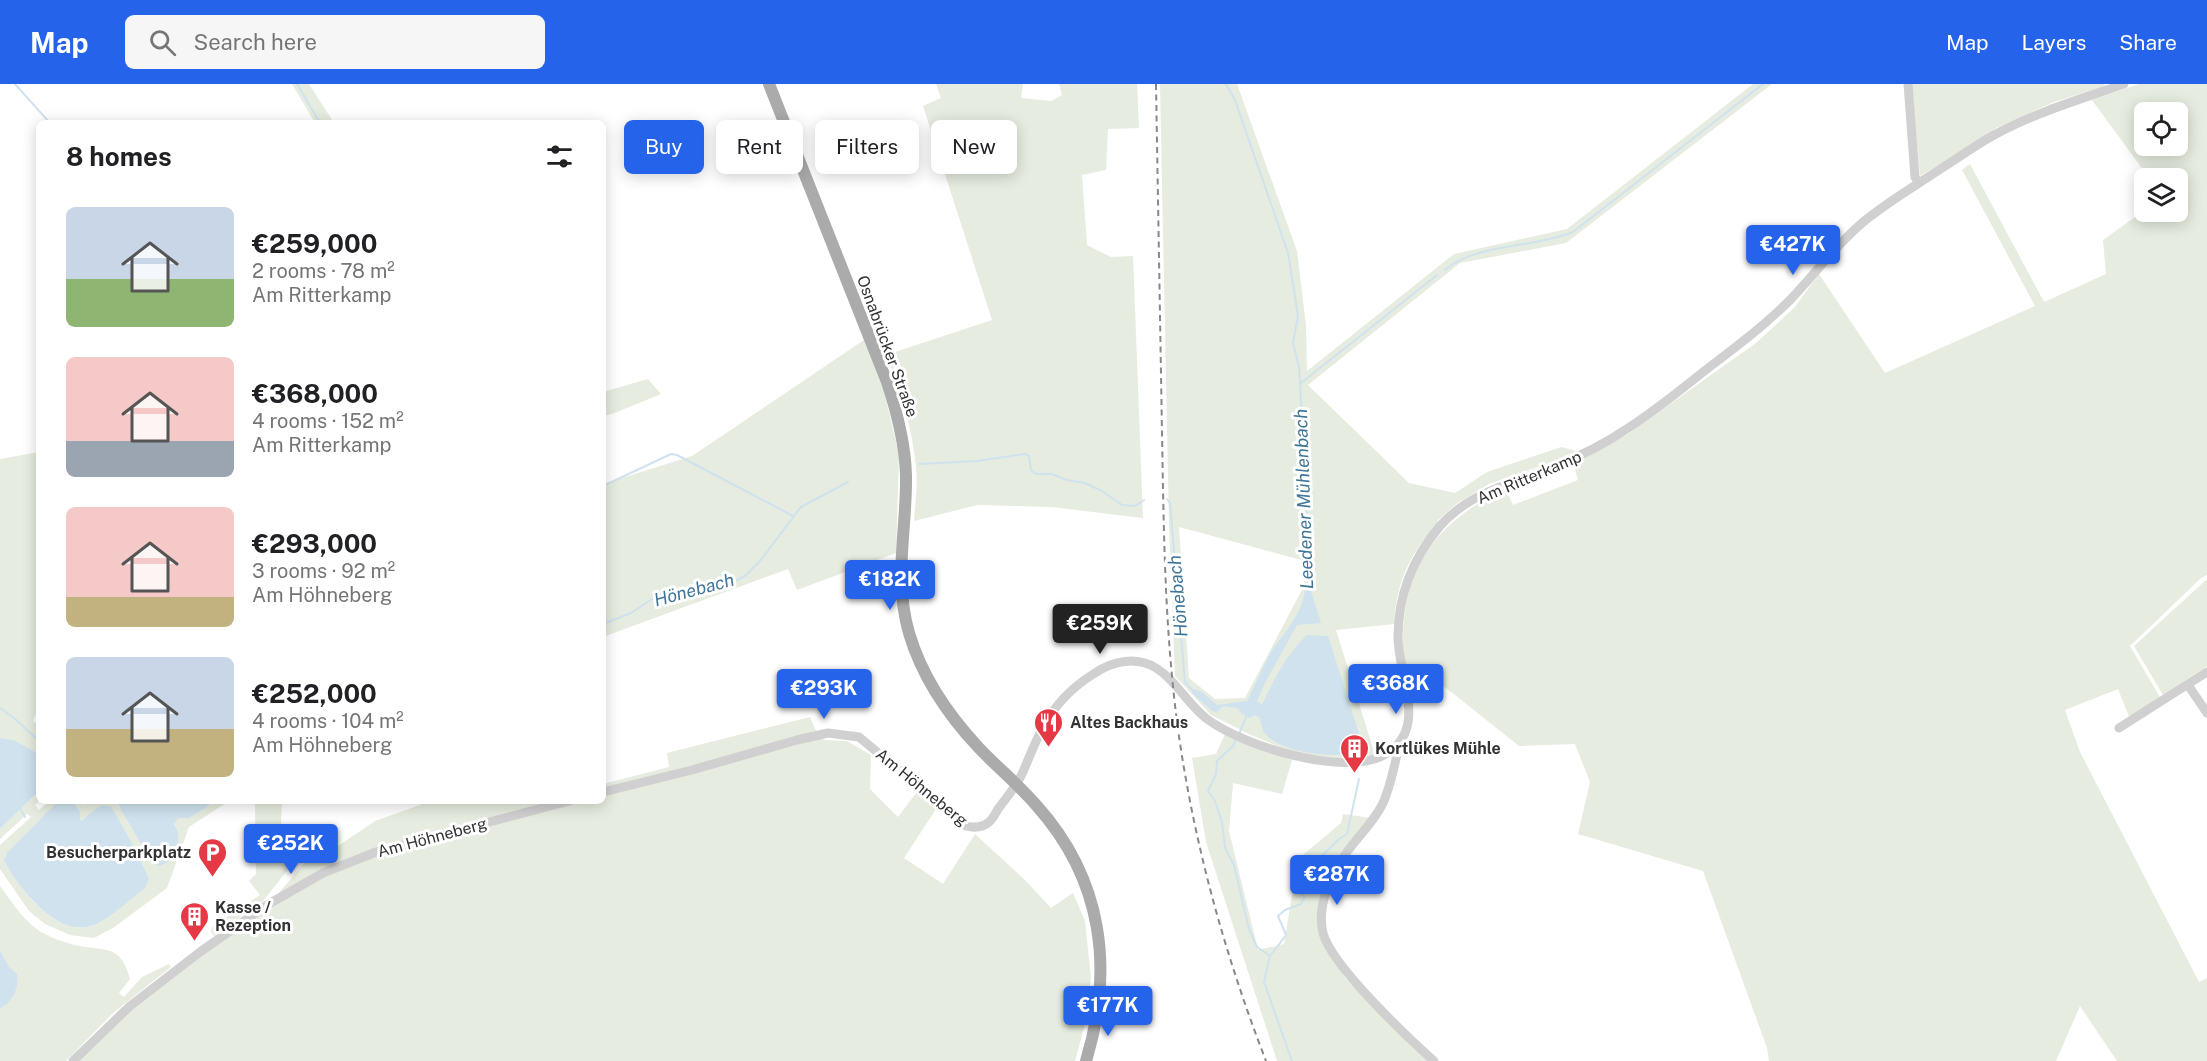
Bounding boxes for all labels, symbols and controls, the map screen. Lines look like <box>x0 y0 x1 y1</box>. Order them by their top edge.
search box <box>125 15 545 69</box>
text: Map <box>30 26 89 59</box>
icon: search <box>146 26 179 59</box>
text: Search here <box>194 29 317 55</box>
text: Map <box>1946 30 1989 55</box>
text: Layers <box>2022 30 2086 55</box>
text: Share <box>2119 30 2177 55</box>
map controls <box>2134 102 2188 222</box>
button: locate <box>2134 102 2188 156</box>
chip: Buy <box>624 120 704 174</box>
chip: Rent <box>716 120 803 174</box>
chip: Filters <box>815 120 919 174</box>
chip: New <box>931 120 1017 174</box>
icon: filters <box>543 140 576 173</box>
text: 8 homes <box>66 141 172 172</box>
button: layers <box>2134 168 2188 222</box>
pin: €427K <box>1751 225 1835 276</box>
text: €259,000 <box>252 228 377 259</box>
icon: home <box>114 231 186 303</box>
text: €427K <box>1760 232 1826 256</box>
text: 2 rooms · 78 m² <box>252 259 395 283</box>
street label: Osnabrücker Straße <box>853 273 922 420</box>
text: Am Ritterkamp <box>252 283 391 307</box>
text: €368,000 <box>252 378 378 409</box>
icon: home <box>114 381 186 453</box>
text: 4 rooms · 152 m² <box>252 409 404 433</box>
water label: Leedener Mühlenbach <box>1290 409 1317 589</box>
text: Am Ritterkamp <box>252 433 391 457</box>
street label: Am Ritterkamp <box>1474 447 1584 508</box>
text: €293,000 <box>252 528 377 559</box>
icon: home <box>114 531 186 603</box>
water label: Hönebach <box>1163 554 1192 638</box>
text: 3 rooms · 92 m² <box>252 559 395 583</box>
pin: €182K <box>848 560 932 611</box>
text: €182K <box>859 567 921 591</box>
water label: Hönebach <box>651 569 736 610</box>
text: Am Höhneberg <box>252 583 392 607</box>
pin: €259K <box>1058 604 1142 655</box>
text: €259K <box>1067 611 1133 635</box>
pin: €368K <box>1354 664 1438 715</box>
pin: €293K <box>782 669 866 720</box>
text: €368K <box>1362 671 1430 695</box>
text: €293K <box>791 676 857 700</box>
text: €252,000 <box>252 678 377 709</box>
icon: home <box>114 681 186 753</box>
restaurant icon: Altes Backhaus <box>1033 706 1065 748</box>
text: 4 rooms · 104 m² <box>252 709 404 733</box>
place label: Altes Backhaus <box>1070 713 1188 732</box>
building icon: Kortlükes Mühle <box>1338 732 1370 774</box>
text: Am Höhneberg <box>252 733 392 757</box>
place label: Kortlükes Mühle <box>1375 739 1501 758</box>
street label: Am Höhneberg <box>872 745 971 830</box>
street label: Am Höhneberg <box>375 814 489 861</box>
pin: €252K <box>249 824 333 875</box>
text: €252K <box>258 831 324 855</box>
parking icon: Besucherparkplatz <box>196 836 228 878</box>
place label: Besucherparkplatz <box>46 843 191 862</box>
pin: €287K <box>1295 855 1379 906</box>
text: €287K <box>1304 862 1370 886</box>
place label: Kasse / Rezeption <box>215 898 291 935</box>
building icon: Kasse / Rezeption <box>178 900 210 942</box>
pin: €177K <box>1066 986 1150 1037</box>
text: €177K <box>1077 993 1139 1017</box>

